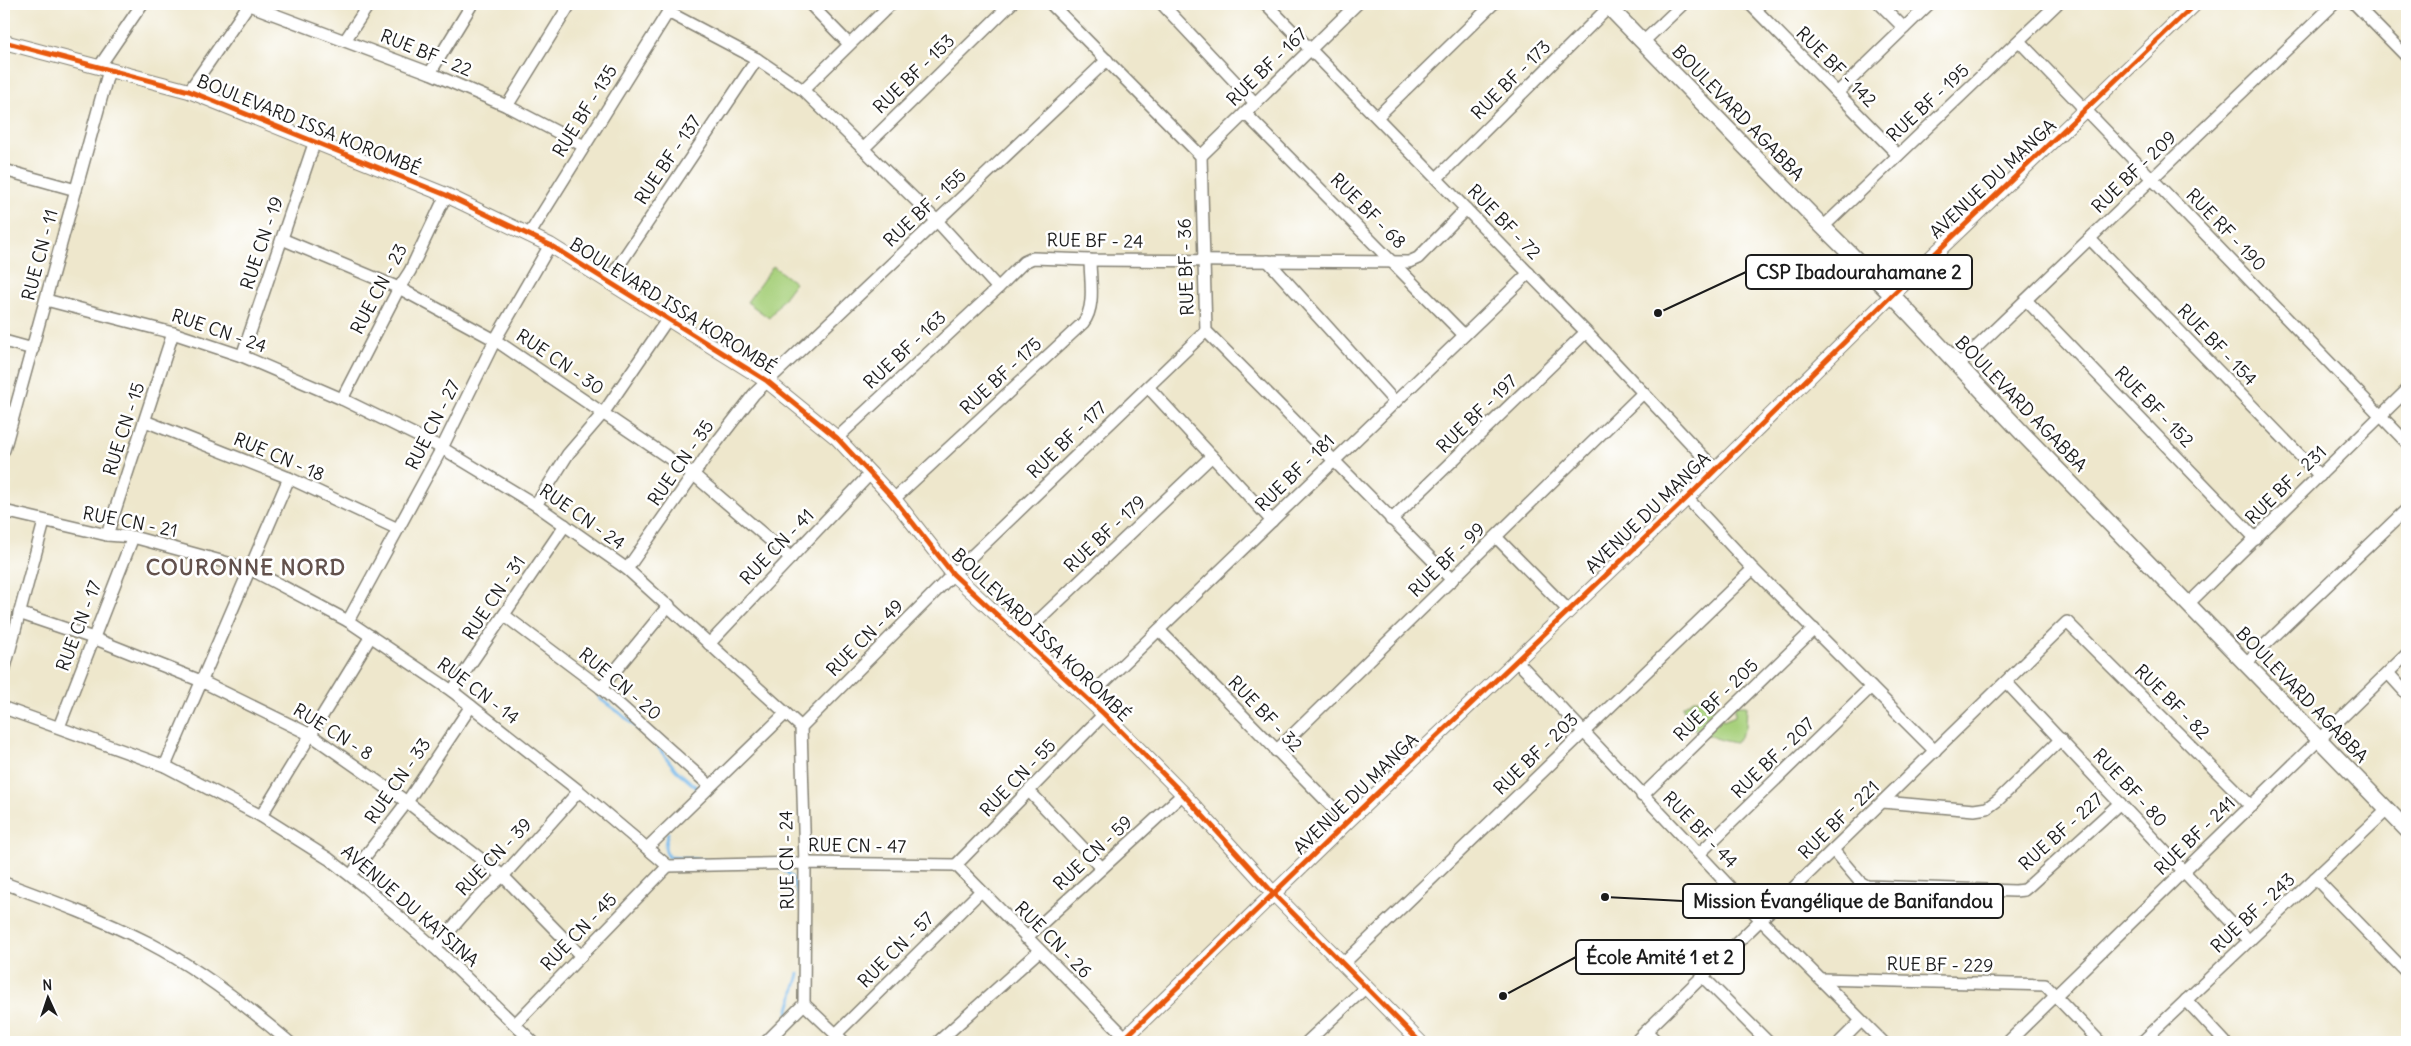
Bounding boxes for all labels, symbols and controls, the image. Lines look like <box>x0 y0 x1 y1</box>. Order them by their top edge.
street label: RUE BF - 167 <box>1222 22 1312 111</box>
street label: RUE BF - 142 <box>1791 22 1881 112</box>
street label: RUE BF - 22 <box>377 24 475 81</box>
street label: RUE BF - 153 <box>868 29 959 118</box>
street label: RUE BF - 173 <box>1466 35 1555 124</box>
street label: BOULEVARD AGABBA <box>1667 40 1809 186</box>
street label: RUE BF - 195 <box>1882 59 1974 147</box>
street label: RUE BF - 135 <box>547 60 622 161</box>
street label: BOULEVARD ISSA KOROMBÉ <box>194 69 425 180</box>
street label: RUE BF - 137 <box>629 110 706 209</box>
street label: AVENUE DU MANGA <box>1925 114 2061 243</box>
street label: RUE BF - 209 <box>2086 126 2181 218</box>
street label: RUE BF - 155 <box>879 164 971 252</box>
street label: RUE BF - 68 <box>1326 168 1411 253</box>
street label: RUE BF - 72 <box>1463 179 1546 264</box>
street label: RUE RF - 190 <box>2181 184 2271 276</box>
street label: RUE CN - 19 <box>235 193 288 292</box>
street label: RUE CN - 11 <box>16 207 63 303</box>
street label: RUE BF - 36 <box>1172 218 1199 316</box>
street label: RUE BF - 24 <box>1046 228 1144 253</box>
street label: BOULEVARD ISSA KOROMBÉ <box>565 232 781 379</box>
street label: RUE CN - 23 <box>345 240 412 338</box>
callout: CSP Ibadourahamane 2 <box>1746 255 1972 289</box>
text: CSP Ibadourahamane 2 <box>1756 260 1962 284</box>
street label: RUE BF - 154 <box>2173 299 2262 390</box>
street label: RUE CN - 24 <box>169 304 270 358</box>
street label: RUE BF - 163 <box>859 306 951 394</box>
street label: RUE CN - 30 <box>512 324 609 399</box>
street label: BOULEVARD AGABBA <box>1950 331 2092 477</box>
street label: RUE BF - 175 <box>955 332 1046 419</box>
street label: RUE BF - 152 <box>2110 361 2199 452</box>
street label: RUE BF - 197 <box>1432 369 1522 458</box>
street label: RUE CN - 27 <box>400 376 465 474</box>
street label: RUE CN - 15 <box>98 379 149 478</box>
street label: RUE BF - 177 <box>1022 396 1111 483</box>
street label: RUE CN - 35 <box>643 415 719 510</box>
street label: RUE CN - 18 <box>230 427 328 486</box>
street label: RUE BF - 181 <box>1250 429 1339 516</box>
street label: RUE BF - 231 <box>2240 440 2331 529</box>
street label: AVENUE DU MANGA <box>1580 447 1715 578</box>
street label: RUE CN - 24 <box>535 479 629 554</box>
street label: RUE BF - 179 <box>1059 490 1150 577</box>
street label: RUE CN - 21 <box>81 501 179 542</box>
street label: RUE CN - 41 <box>735 504 818 589</box>
street label: RUE BF - 99 <box>1404 517 1490 602</box>
street label: BOULEVARD ISSA KOROMBÉ <box>947 543 1136 726</box>
street label: RUE CN - 31 <box>457 551 530 644</box>
district label: COURONNE NORD <box>146 553 346 581</box>
street label: RUE CN - 17 <box>51 577 106 674</box>
street label: RUE CN - 49 <box>821 594 908 681</box>
street label: BOULEVARD AGABBA <box>2231 622 2373 768</box>
street label: RUE CN - 20 <box>574 642 666 725</box>
street label: RUE CN - 14 <box>433 652 524 729</box>
street label: RUE BF - 205 <box>1668 654 1763 746</box>
street label: RUE BF - 82 <box>2130 659 2215 744</box>
street label: RUE BF - 32 <box>1223 671 1307 757</box>
street label: RUE CN - 8 <box>289 698 377 765</box>
street label: RUE BF - 203 <box>1489 708 1583 800</box>
street label: RUE BF - 207 <box>1726 712 1819 803</box>
street label: AVENUE DU MANGA <box>1288 728 1423 859</box>
street label: RUE CN - 33 <box>360 733 436 828</box>
street label: RUE CN - 55 <box>975 734 1061 822</box>
street label: RUE BF - 80 <box>2088 744 2173 832</box>
street label: RUE BF - 221 <box>1793 775 1884 864</box>
street label: RUE BF - 44 <box>1658 787 1743 873</box>
street label: RUE BF - 227 <box>2014 788 2108 875</box>
street label: RUE BF - 241 <box>2149 791 2240 880</box>
street label: RUE CN - 24 <box>774 810 799 910</box>
street label: RUE CN - 59 <box>1048 810 1137 895</box>
street label: RUE CN - 39 <box>451 813 537 901</box>
street label: RUE CN - 47 <box>808 833 906 858</box>
street label: AVENUE DU KATSINA <box>337 840 484 972</box>
street label: RUE BF - 243 <box>2206 868 2300 958</box>
callout: Mission Évangélique de Banifandou <box>1683 884 2003 918</box>
street label: RUE CN - 45 <box>536 888 622 976</box>
text: Mission Évangélique de Banifandou <box>1693 888 1993 913</box>
street label: RUE CN - 26 <box>1010 896 1097 983</box>
street label: RUE CN - 57 <box>853 907 939 993</box>
callout: École Amité 1 et 2 <box>1576 940 1744 974</box>
text: École Amité 1 et 2 <box>1586 944 1734 969</box>
street label: RUE BF - 229 <box>1886 952 1994 977</box>
north arrow <box>22 974 72 1024</box>
text: N <box>42 976 53 994</box>

